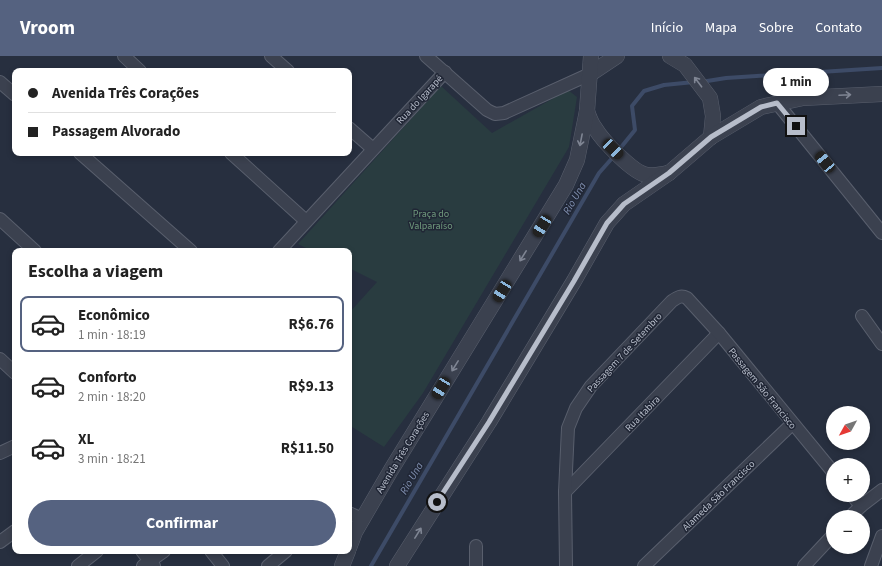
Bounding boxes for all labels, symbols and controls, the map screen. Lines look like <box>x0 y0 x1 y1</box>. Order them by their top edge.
text: Vroom <box>20 15 75 42</box>
text: Início <box>651 18 683 38</box>
text: Mapa <box>705 18 737 38</box>
text: Sobre <box>759 18 793 38</box>
text: Contato <box>815 18 862 38</box>
callout: 1 min <box>763 68 829 96</box>
street label: Rua do Igarapé <box>393 72 446 127</box>
text: 1 min <box>780 73 812 91</box>
one-way arrow <box>694 76 702 87</box>
text: Avenida Três Corações <box>52 83 199 104</box>
one-way arrow <box>838 92 851 99</box>
route end <box>787 117 805 135</box>
text: Passagem Alvorado <box>52 121 180 142</box>
one-way arrow <box>577 133 585 146</box>
car <box>600 136 626 162</box>
car <box>813 149 837 175</box>
water label: Rio Una <box>559 179 590 217</box>
park label: Praça do Valparaíso <box>409 207 453 233</box>
car <box>531 213 553 239</box>
one-way arrow <box>519 250 527 262</box>
text: Escolha a viagem <box>28 259 163 284</box>
car <box>491 278 513 304</box>
text: Econômico <box>78 305 150 326</box>
icon: car <box>30 306 66 342</box>
street label: Passagem 7 de Setembro <box>584 310 665 396</box>
text: R$6.76 <box>289 314 334 335</box>
text: 1 min · 18:19 <box>78 326 146 344</box>
street label: Passagem São Francisco <box>725 345 799 432</box>
one-way arrow <box>450 360 458 372</box>
text: Conforto <box>78 367 137 388</box>
icon: car <box>30 368 66 404</box>
car <box>430 375 452 401</box>
text: R$9.13 <box>289 376 334 397</box>
text: 2 min · 18:20 <box>78 388 146 406</box>
street label: Rua Itabira <box>622 393 663 435</box>
north arrow <box>826 406 870 450</box>
map controls <box>826 406 870 554</box>
street label: Avenida Três Corações <box>373 409 433 496</box>
text: XL <box>78 429 94 450</box>
icon: car <box>30 430 66 466</box>
text: R$11.50 <box>281 438 334 459</box>
text: 3 min · 18:21 <box>78 450 146 468</box>
street label: Alameda São Francisco <box>679 457 758 534</box>
button: + <box>826 458 870 502</box>
water label: Rio Una <box>396 459 427 497</box>
route start <box>428 493 446 511</box>
button: Confirmar <box>28 500 336 546</box>
button: − <box>826 510 870 554</box>
one-way arrow <box>414 528 422 539</box>

